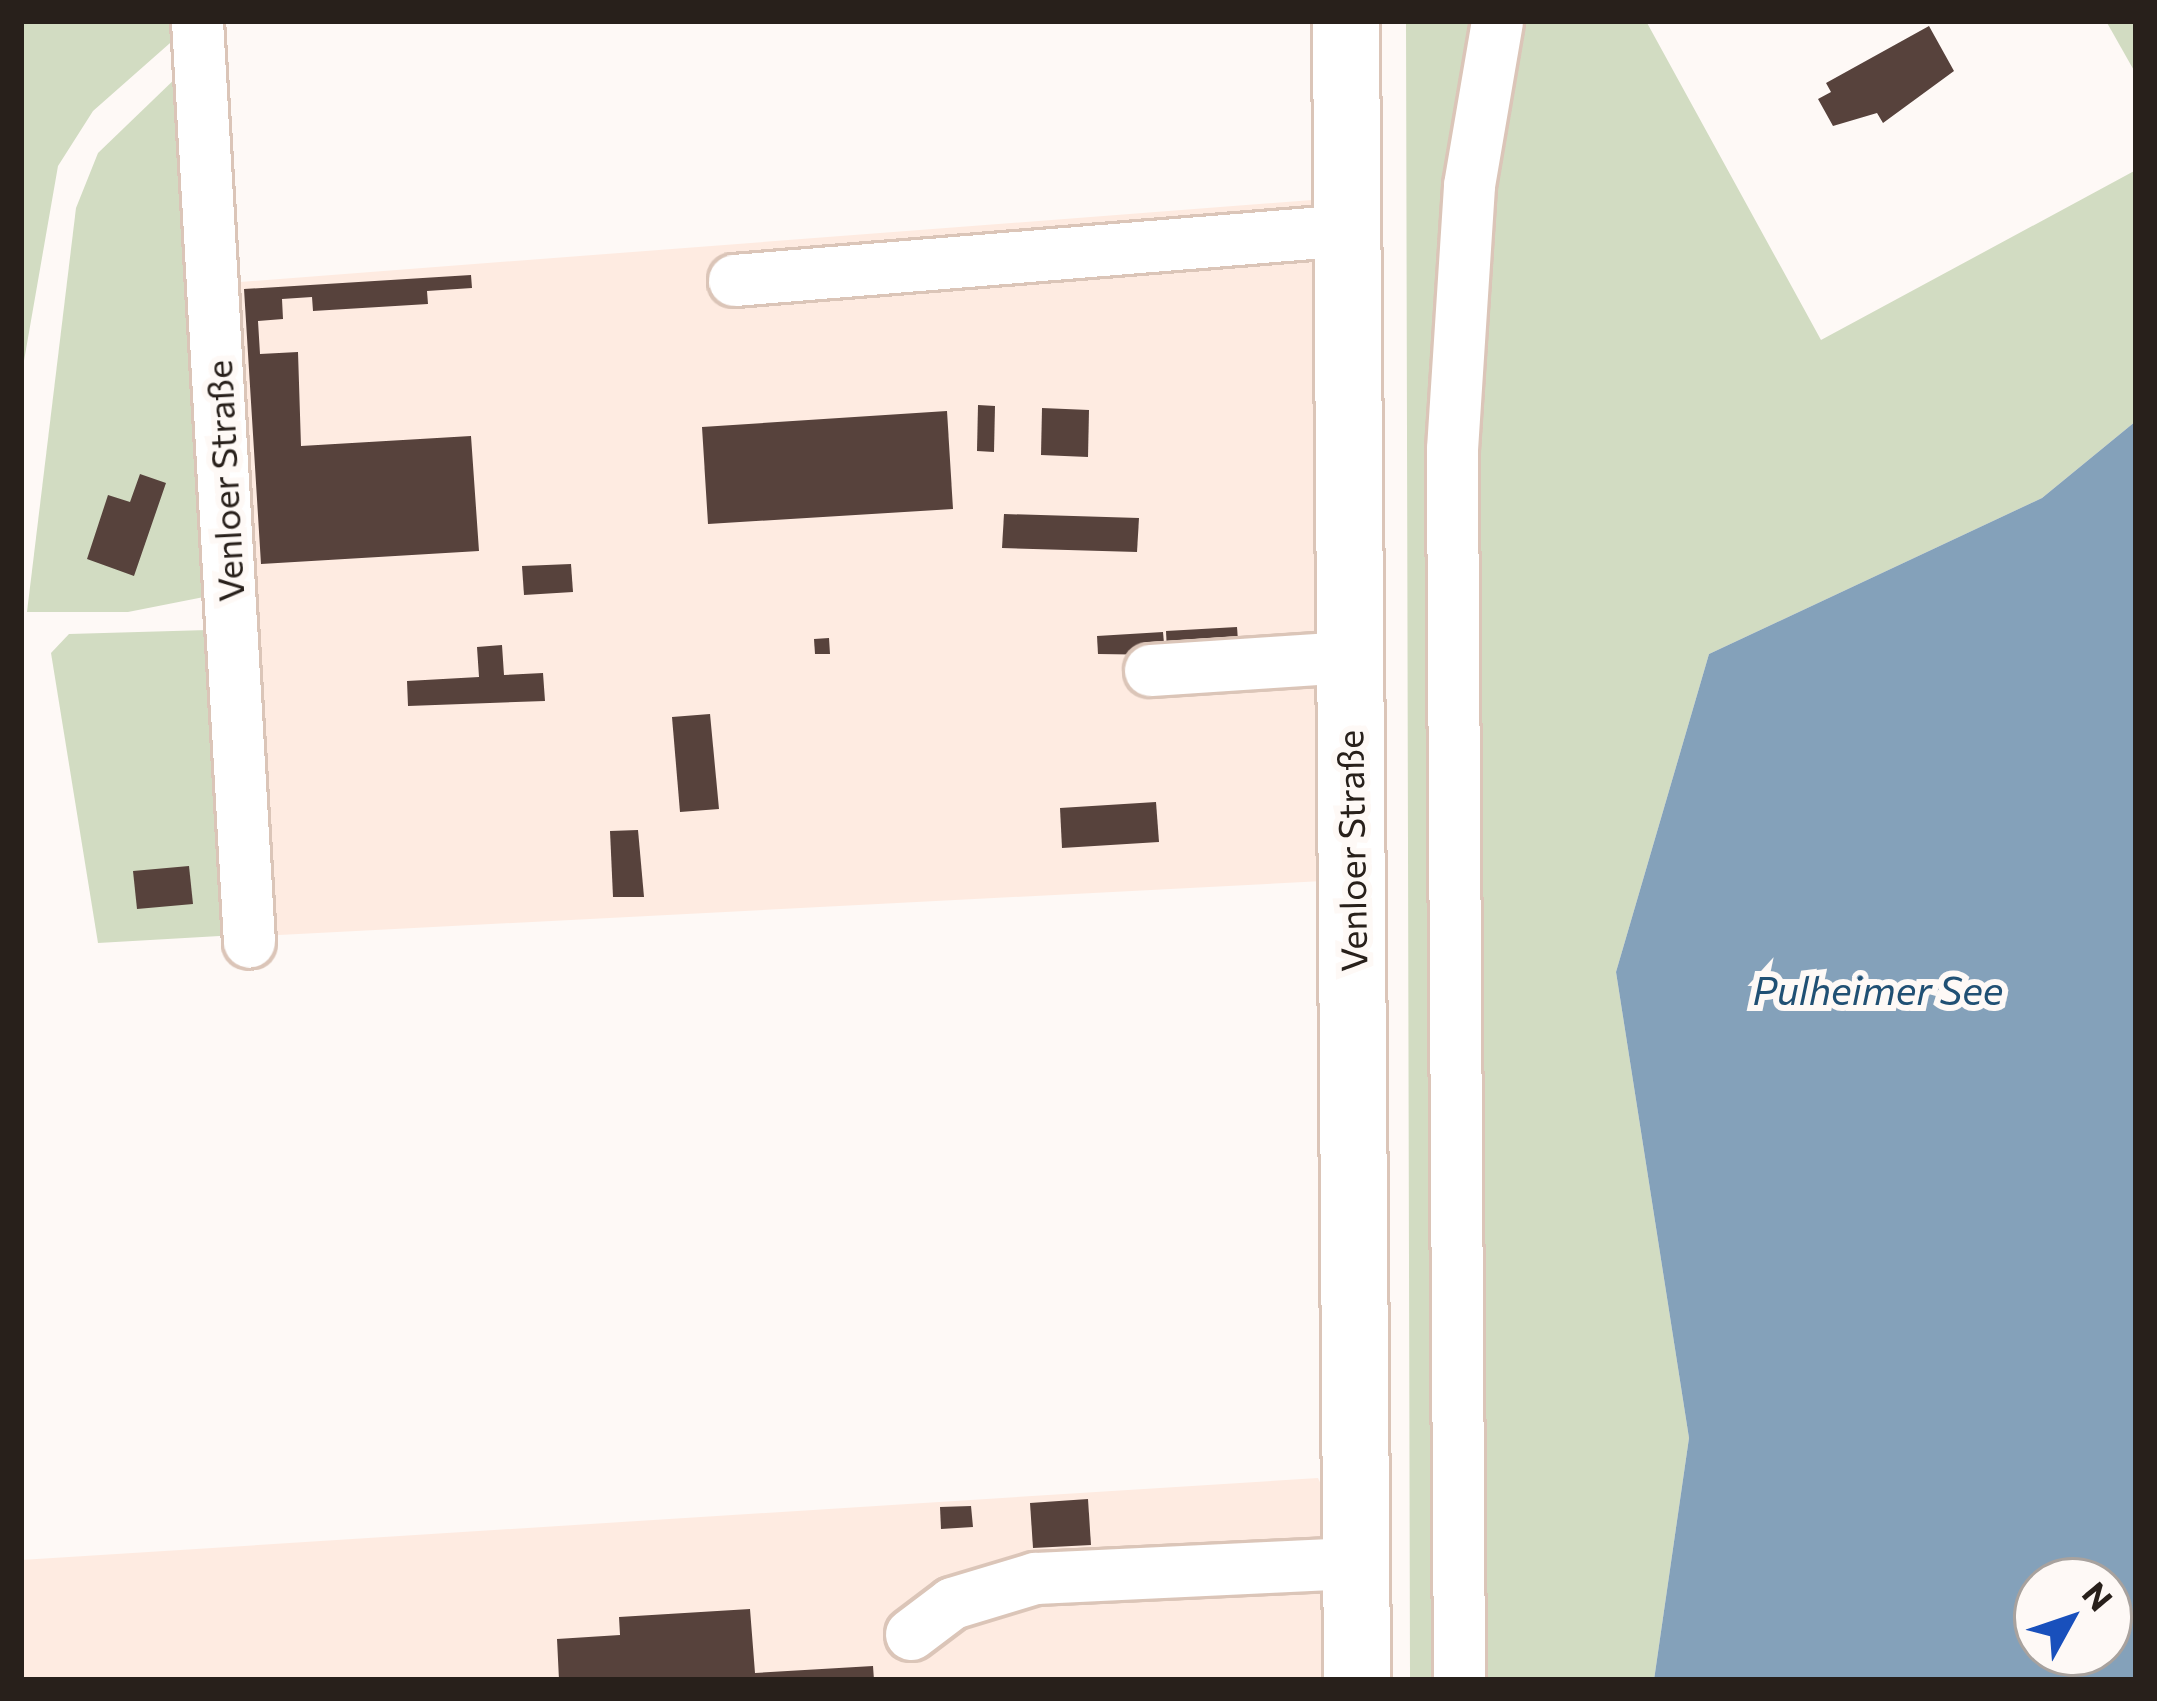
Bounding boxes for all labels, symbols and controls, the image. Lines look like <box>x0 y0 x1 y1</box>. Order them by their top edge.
street label: Venloer Straße <box>196 359 252 603</box>
street label: Venloer Straße <box>1327 730 1375 972</box>
water label: Pulheimer See <box>1753 966 2003 1012</box>
north arrow <box>2013 1557 2133 1677</box>
text: N <box>2075 1573 2122 1618</box>

